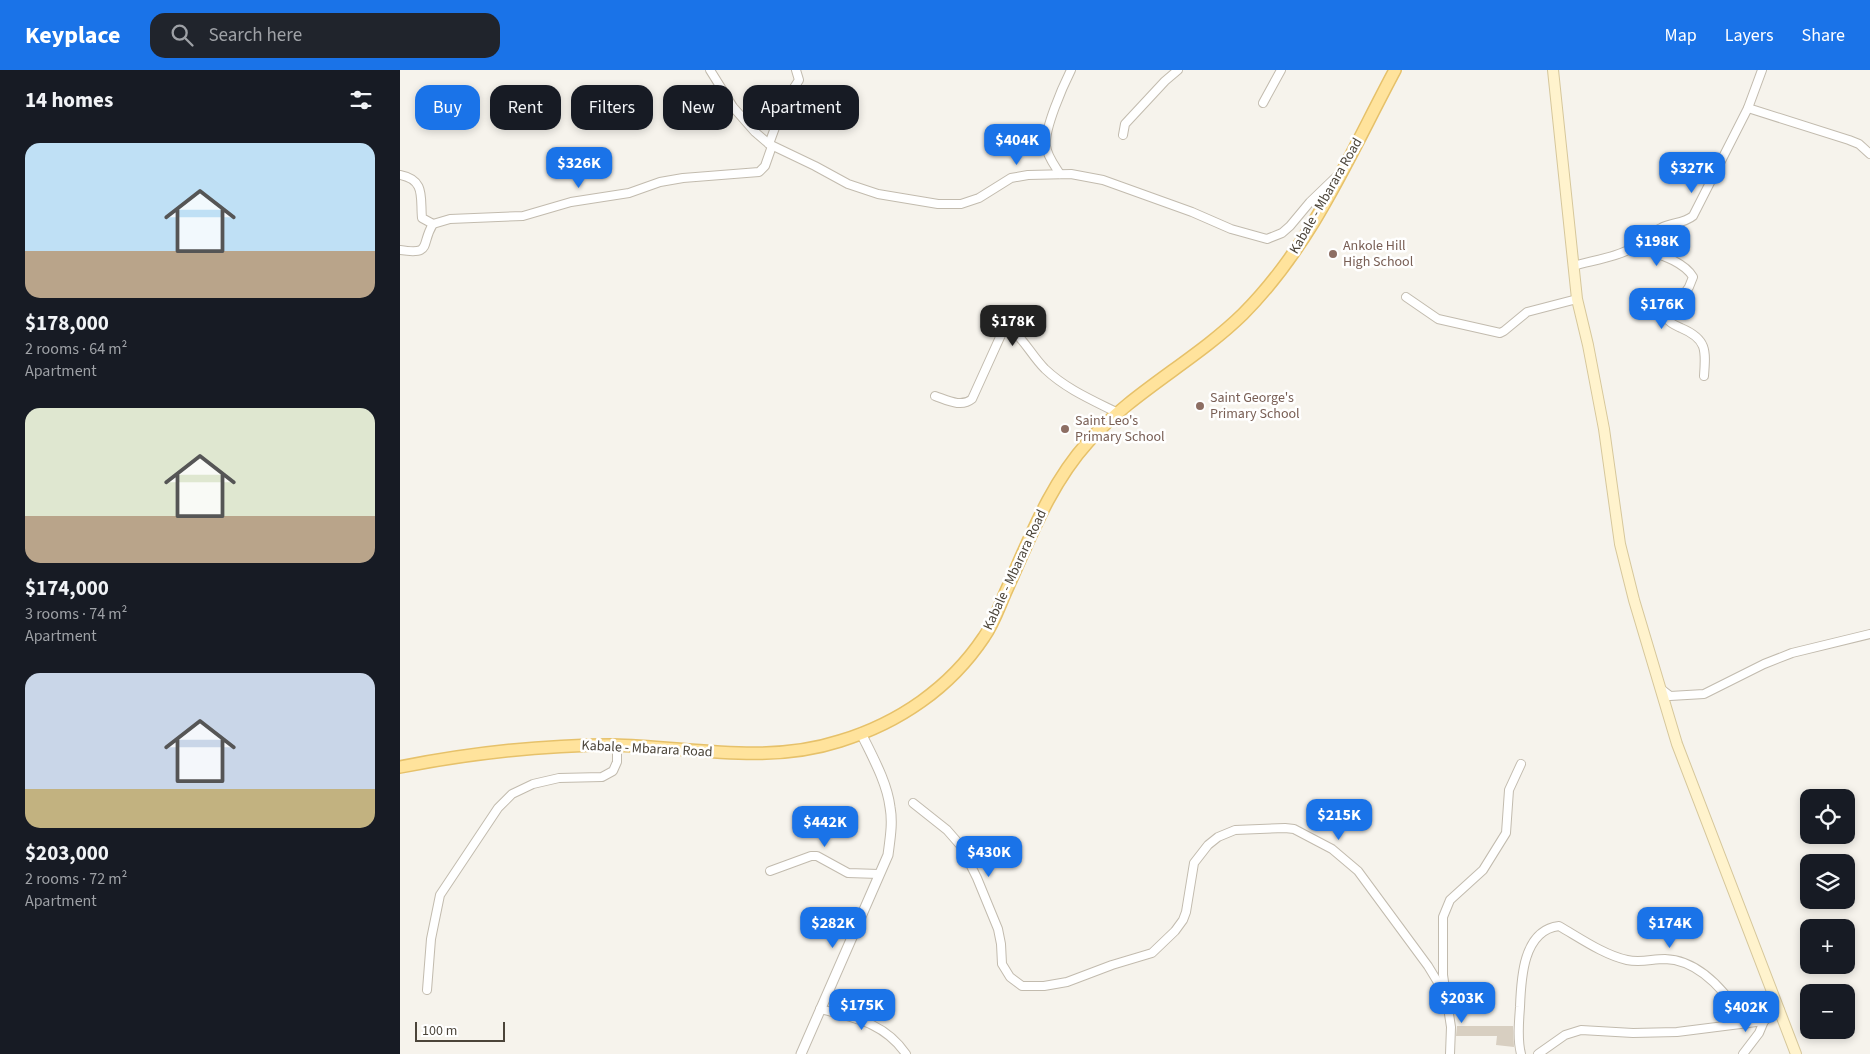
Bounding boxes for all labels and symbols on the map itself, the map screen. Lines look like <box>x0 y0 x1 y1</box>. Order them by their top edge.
pin: $404K <box>982 124 1052 166</box>
street label: Kabale - Mbarara Road <box>1285 134 1367 258</box>
pin: $326K <box>544 146 614 189</box>
pin: $327K <box>1657 152 1727 194</box>
pin: $198K <box>1622 224 1692 267</box>
place label: Ankole Hill High School <box>1343 236 1414 272</box>
marker: Ankole Hill High School <box>1327 248 1339 260</box>
pin: $176K <box>1627 288 1697 330</box>
pin: $178K <box>978 304 1048 347</box>
place label: Saint George's Primary School <box>1210 388 1300 424</box>
marker: Saint George's Primary School <box>1194 400 1206 412</box>
place label: Saint Leo's Primary School <box>1075 411 1165 447</box>
marker: Saint Leo's Primary School <box>1059 423 1071 435</box>
street label: Kabale - Mbarara Road <box>978 506 1052 634</box>
street label: Kabale - Mbarara Road <box>581 736 713 762</box>
pin: $215K <box>1304 798 1374 841</box>
pin: $442K <box>790 806 860 848</box>
pin: $430K <box>954 836 1024 878</box>
pin: $282K <box>798 906 868 949</box>
pin: $174K <box>1635 906 1705 949</box>
pin: $203K <box>1427 982 1497 1024</box>
pin: $175K <box>827 988 897 1031</box>
pin: $402K <box>1711 990 1781 1033</box>
scale bar <box>415 1019 505 1042</box>

